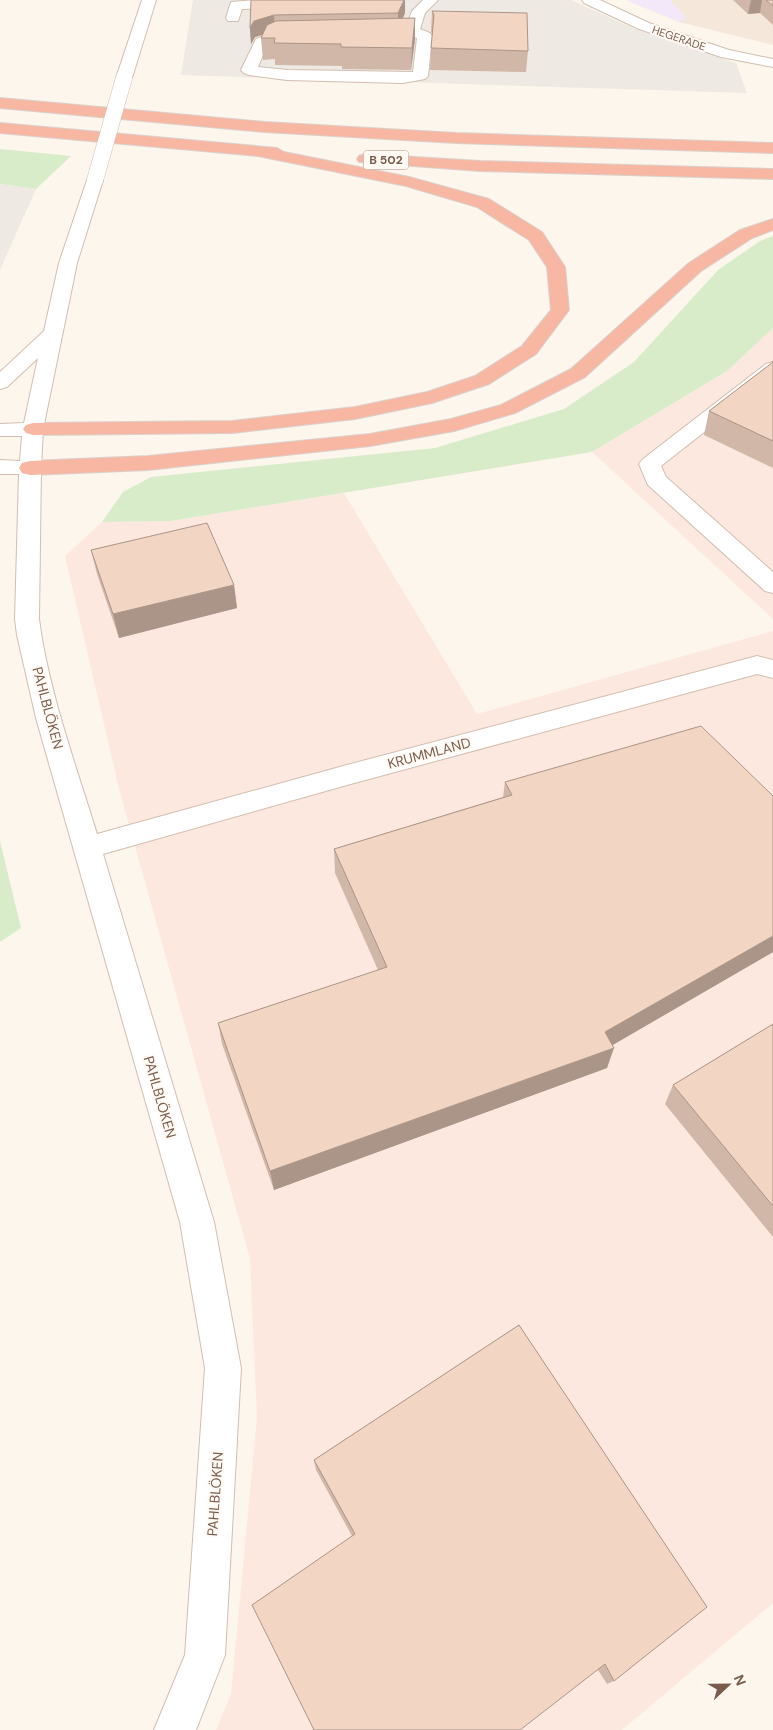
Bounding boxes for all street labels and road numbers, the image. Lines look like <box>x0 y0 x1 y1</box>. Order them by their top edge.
street label: HEGERADE <box>650 22 708 54</box>
road number: B 502 <box>364 150 408 170</box>
street label: PAHLBLÖKEN <box>28 665 68 751</box>
street label: KRUMMLAND <box>386 733 472 773</box>
street label: PAHLBLÖKEN <box>140 1054 180 1140</box>
street label: PAHLBLÖKEN <box>203 1451 227 1537</box>

